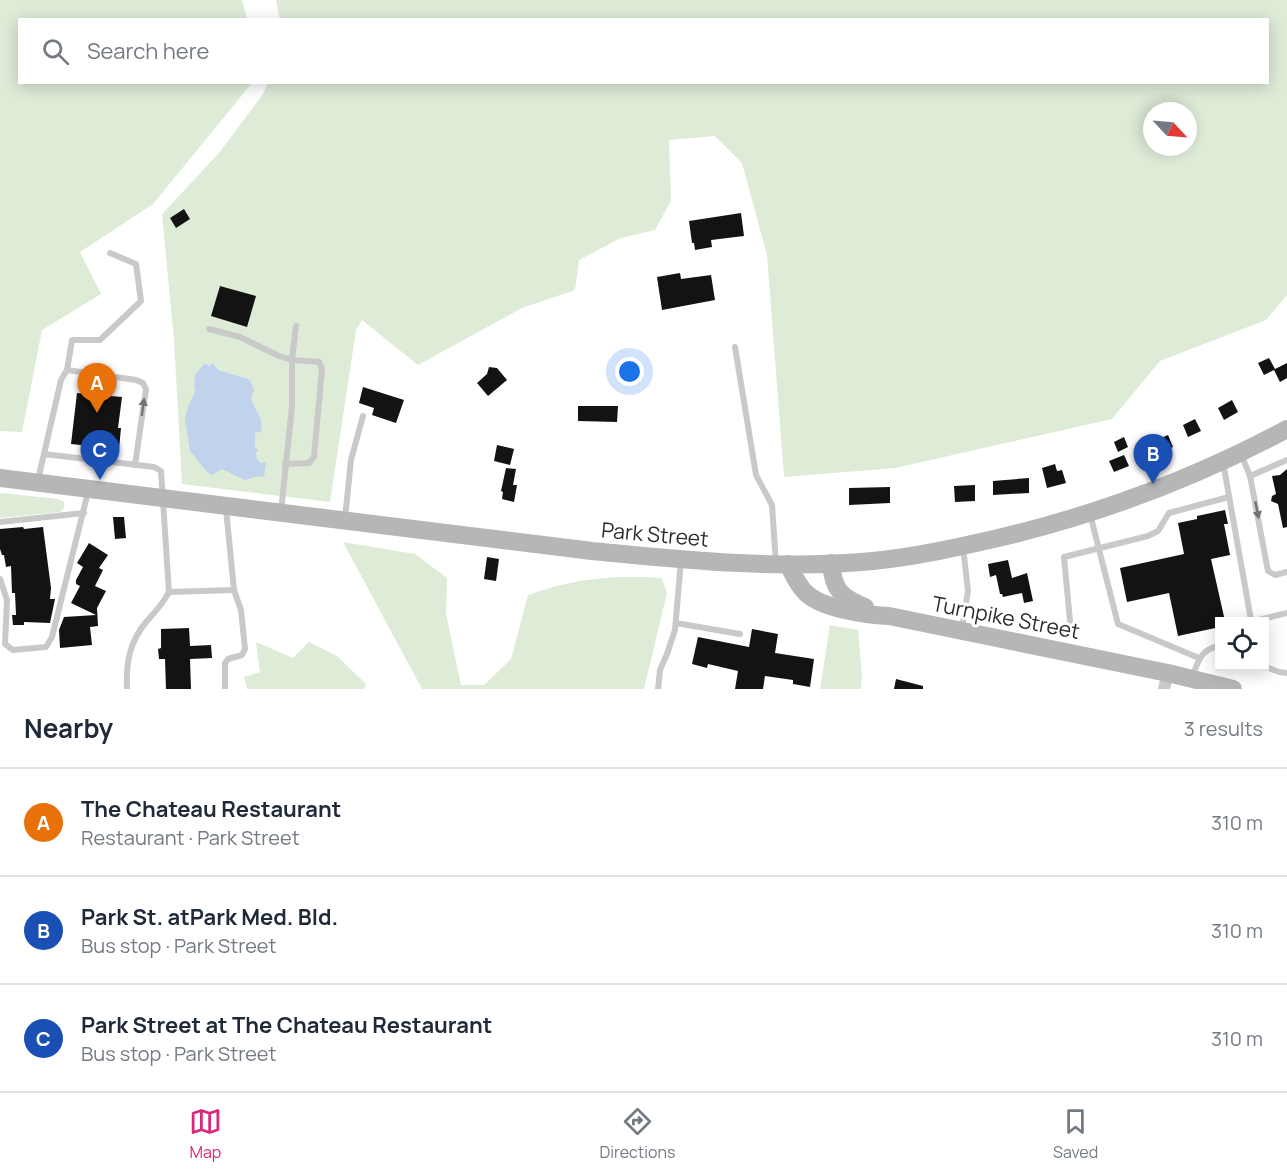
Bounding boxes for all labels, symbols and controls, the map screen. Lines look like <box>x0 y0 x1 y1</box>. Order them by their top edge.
search box <box>18 18 1269 84</box>
icon: search <box>39 35 72 68</box>
text: Search here <box>87 36 209 66</box>
north arrow <box>1143 102 1197 156</box>
your location <box>615 357 644 386</box>
pin: A <box>78 364 116 413</box>
one-way arrow <box>139 397 148 416</box>
pin: C <box>80 430 120 480</box>
pin: B <box>1134 434 1172 484</box>
one-way arrow <box>1253 500 1262 519</box>
street label: Park Street <box>600 515 710 553</box>
street label: Turnpike Street <box>930 589 1082 645</box>
map controls <box>1215 617 1269 671</box>
button: locate <box>1215 617 1269 671</box>
text: Nearby <box>24 710 113 746</box>
text: 3 results <box>1184 715 1263 742</box>
text: The Chateau Restaurant <box>81 794 341 824</box>
text: A <box>37 809 50 836</box>
text: 310 m <box>1211 809 1263 836</box>
text: Restaurant · Park Street <box>81 824 300 851</box>
text: Park St. atPark Med. Bld. <box>81 902 338 932</box>
text: B <box>37 917 50 944</box>
text: 310 m <box>1211 917 1263 944</box>
text: Bus stop · Park Street <box>81 932 277 959</box>
text: Park Street at The Chateau Restaurant <box>81 1010 492 1040</box>
text: C <box>36 1025 51 1052</box>
text: 310 m <box>1211 1025 1263 1052</box>
text: Bus stop · Park Street <box>81 1040 277 1067</box>
tab: Map <box>189 1105 222 1163</box>
tab: Directions <box>600 1105 675 1163</box>
tab: Saved <box>1053 1105 1098 1163</box>

